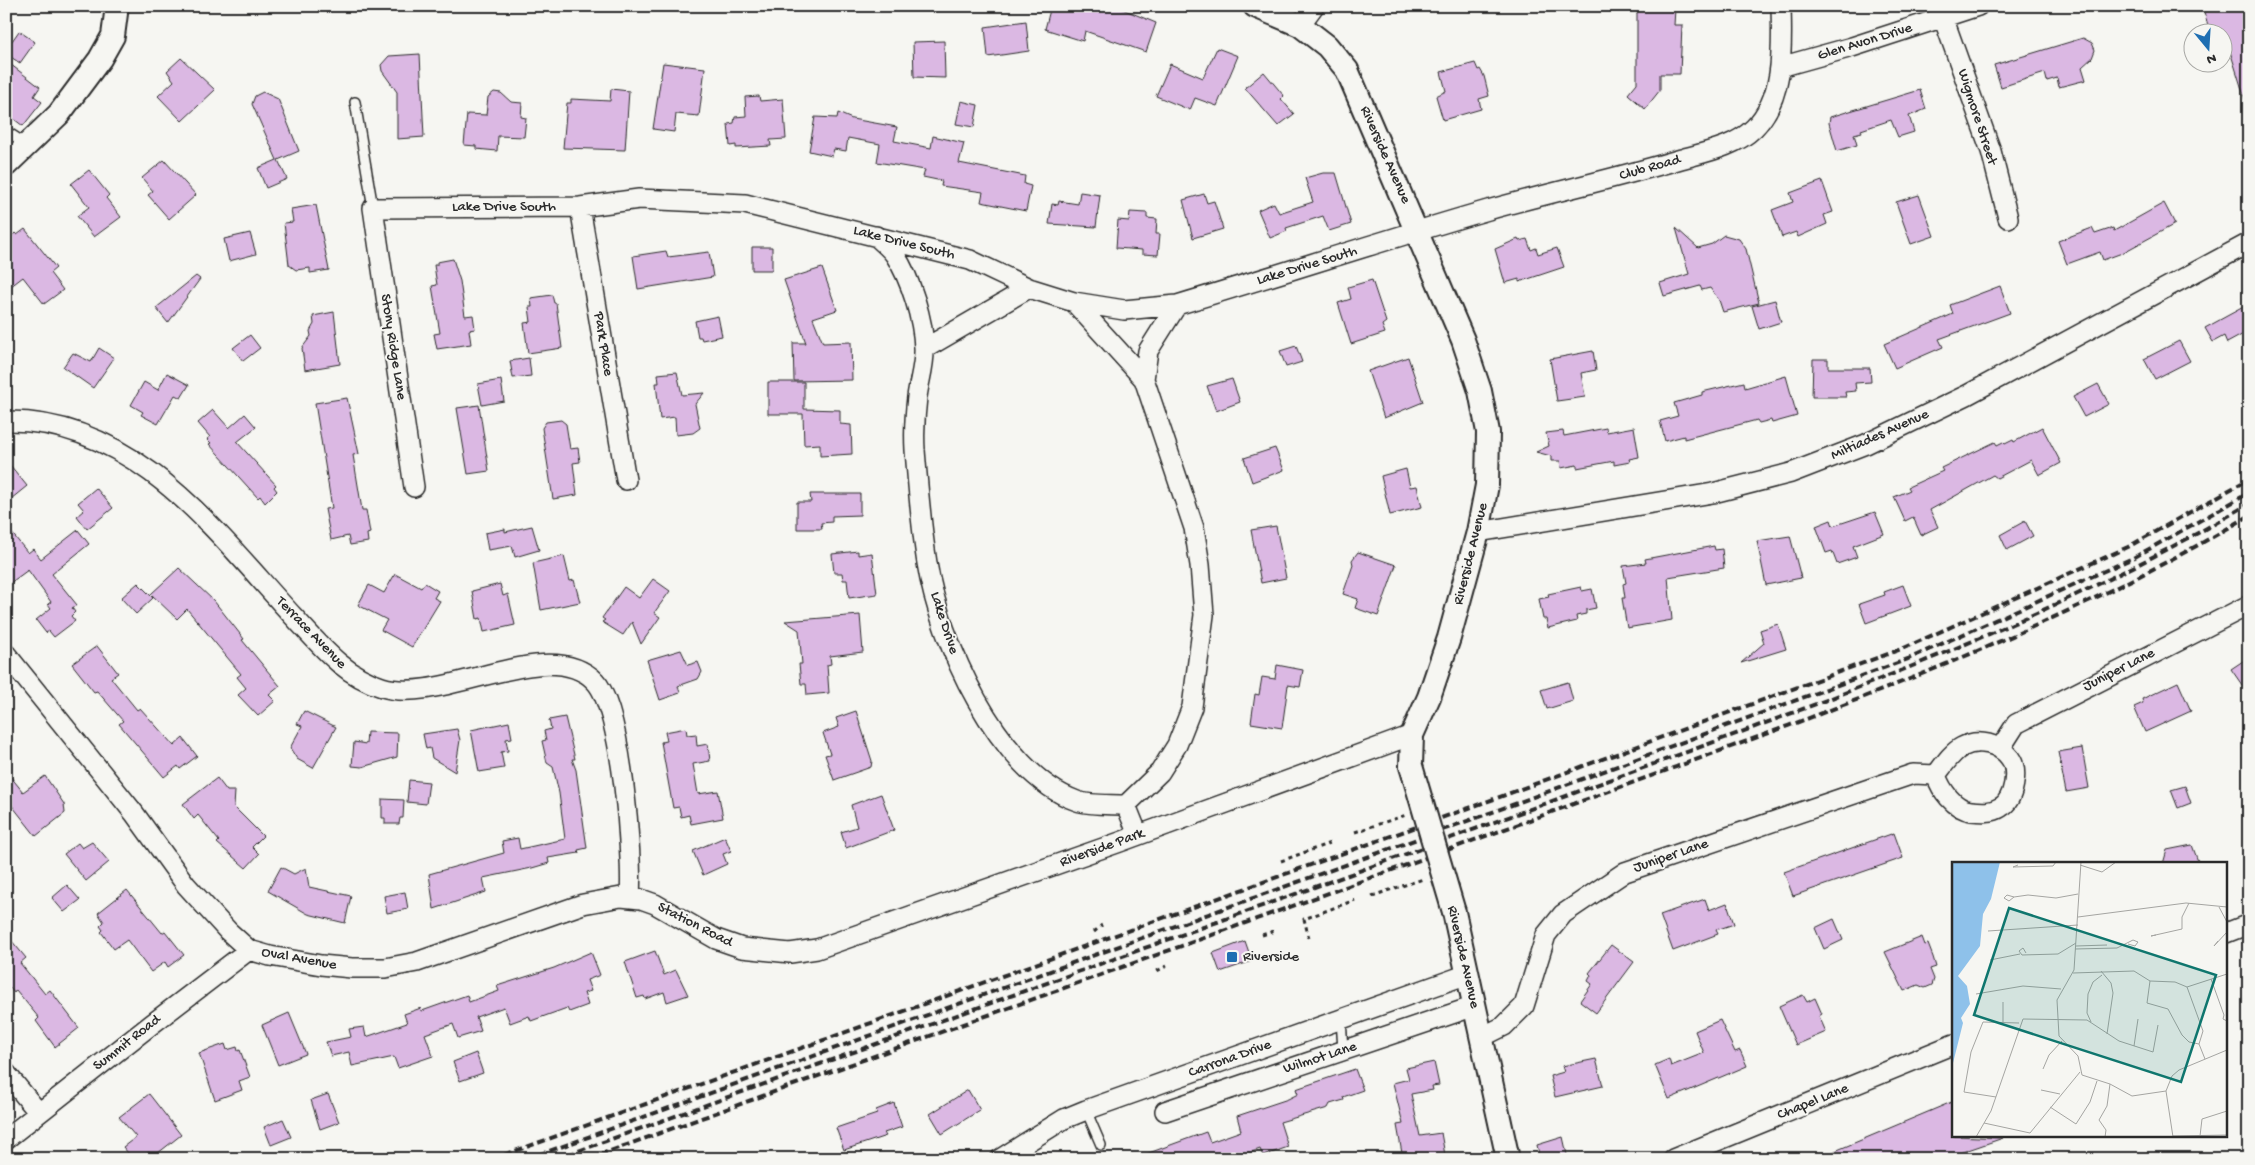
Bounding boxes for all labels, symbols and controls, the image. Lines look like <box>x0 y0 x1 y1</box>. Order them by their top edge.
street label: Glen Avon Drive <box>1816 19 1915 65</box>
north arrow <box>2182 22 2232 72</box>
text: N <box>2204 48 2218 67</box>
street label: Wigmore Street <box>1953 67 2002 169</box>
street label: Riverside Avenue <box>1355 103 1415 207</box>
street label: Club Road <box>1617 150 1684 185</box>
street label: Lake Drive South <box>452 198 556 216</box>
street label: Lake Drive South <box>851 222 957 264</box>
street label: Lake Drive South <box>1255 242 1359 290</box>
street label: Stony Ridge Lane <box>376 293 410 402</box>
street label: Park Place <box>589 310 617 378</box>
street label: Miltiades Avenue <box>1828 405 1932 465</box>
street label: Riverside Avenue <box>1450 501 1492 607</box>
street label: Lake Drive <box>925 590 963 657</box>
street label: Terrace Avenue <box>271 592 350 673</box>
street label: Juniper Lane <box>2080 644 2158 696</box>
street label: Riverside Park <box>1057 824 1148 872</box>
street label: Juniper Lane <box>1631 835 1711 877</box>
inset map <box>1952 862 2228 1138</box>
street label: Station Road <box>654 898 737 952</box>
street label: Riverside Avenue <box>1442 904 1484 1010</box>
street label: Oval Avenue <box>260 944 338 975</box>
place label: Riverside <box>1243 948 1299 966</box>
marker: Riverside <box>1225 950 1239 964</box>
street label: Summit Road <box>90 1010 165 1075</box>
street label: Carrona Drive <box>1186 1036 1274 1082</box>
street label: Wilmot Lane <box>1281 1038 1359 1078</box>
street label: Chapel Lane <box>1775 1079 1851 1124</box>

